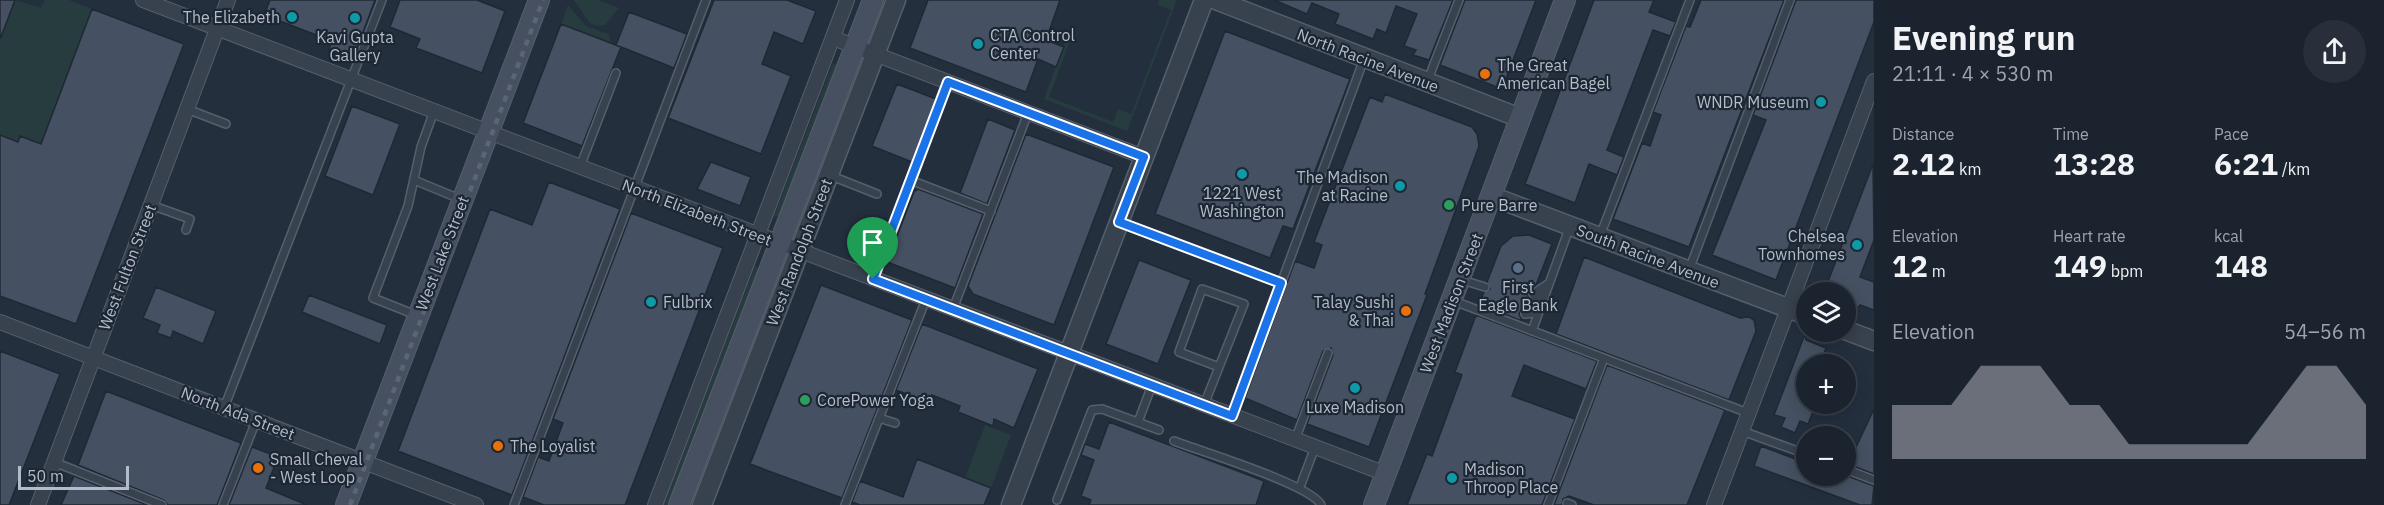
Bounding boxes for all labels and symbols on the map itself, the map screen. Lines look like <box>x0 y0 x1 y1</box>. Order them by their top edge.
place label: The Elizabeth <box>183 7 280 27</box>
marker: The Elizabeth <box>285 10 299 24</box>
marker: Kavi Gupta Gallery <box>348 11 362 25</box>
street label: North Racine Avenue <box>1294 24 1442 96</box>
place label: CTA Control Center <box>990 25 1075 63</box>
place label: Kavi Gupta Gallery <box>316 27 394 65</box>
marker: CTA Control Center <box>971 37 985 51</box>
place label: The Great American Bagel <box>1497 55 1610 93</box>
marker: The Great American Bagel <box>1478 67 1492 81</box>
place label: WNDR Museum <box>1697 92 1809 112</box>
marker: WNDR Museum <box>1814 95 1828 109</box>
marker: 1221 West Washington <box>1235 167 1249 181</box>
place label: The Madison at Racine <box>1297 167 1388 205</box>
street label: North Elizabeth Street <box>619 174 775 250</box>
street label: West Randolph Street <box>762 175 836 329</box>
marker: The Madison at Racine <box>1393 179 1407 193</box>
place label: 1221 West Washington <box>1200 183 1284 221</box>
street label: West Lake Street <box>411 193 473 313</box>
place label: Pure Barre <box>1461 195 1538 215</box>
marker: Pure Barre <box>1442 198 1456 212</box>
street label: West Fulton Street <box>94 201 160 333</box>
pin <box>847 217 898 279</box>
street label: South Racine Avenue <box>1574 220 1723 293</box>
place label: Chelsea Townhomes <box>1758 226 1845 264</box>
street label: West Madison Street <box>1415 230 1487 376</box>
marker: Chelsea Townhomes <box>1850 238 1864 252</box>
marker: First Eagle Bank <box>1511 261 1525 275</box>
place label: First Eagle Bank <box>1478 277 1558 315</box>
place label: Fulbrix <box>663 292 712 312</box>
place label: Talay Sushi & Thai <box>1314 292 1394 330</box>
marker: Fulbrix <box>644 295 658 309</box>
marker: Talay Sushi & Thai <box>1399 304 1413 318</box>
marker: Luxe Madison <box>1348 381 1362 395</box>
street label: North Ada Street <box>178 382 298 444</box>
place label: CorePower Yoga <box>817 390 934 410</box>
marker: CorePower Yoga <box>798 393 812 407</box>
place label: Luxe Madison <box>1306 397 1404 417</box>
place label: The Loyalist <box>510 436 596 456</box>
marker: The Loyalist <box>491 439 505 453</box>
place label: Small Cheval - West Loop <box>270 449 363 487</box>
place label: Madison Throop Place <box>1464 459 1559 497</box>
marker: Small Cheval - West Loop <box>251 461 265 475</box>
scale bar <box>18 463 129 490</box>
marker: Madison Throop Place <box>1445 471 1459 485</box>

